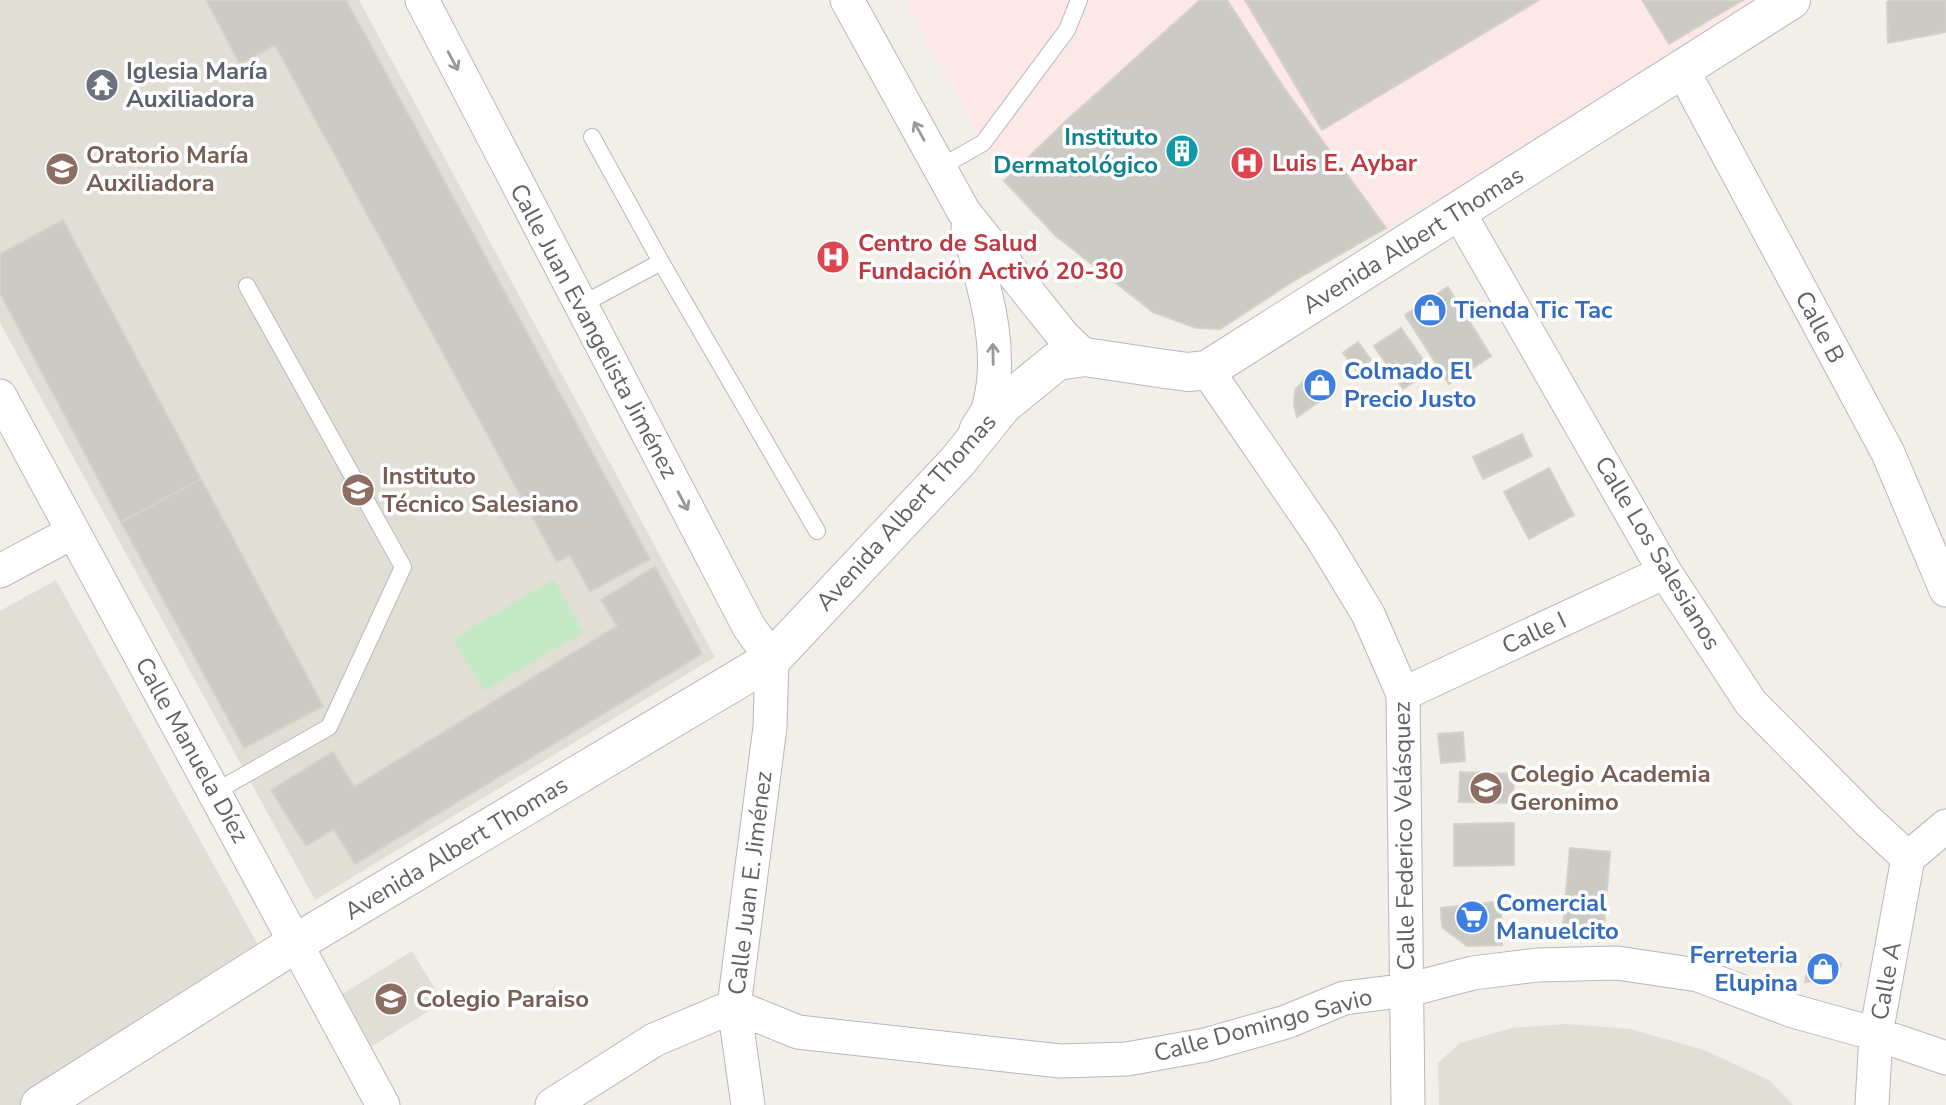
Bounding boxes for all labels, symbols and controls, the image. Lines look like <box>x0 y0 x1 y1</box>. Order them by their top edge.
one-way arrow <box>447 50 461 70</box>
place label: Iglesia María Auxiliadora <box>126 55 268 115</box>
temple icon: Iglesia María Auxiliadora <box>83 66 121 104</box>
one-way arrow <box>912 121 926 141</box>
place label: Instituto Dermatológico <box>993 121 1158 181</box>
building icon: Instituto Dermatológico <box>1163 132 1201 170</box>
place label: Oratorio María Auxiliadora <box>86 139 249 199</box>
hospital icon: Luis E. Aybar <box>1228 144 1266 182</box>
place label: Luis E. Aybar <box>1272 147 1418 179</box>
school or university icon: Oratorio María Auxiliadora <box>43 150 81 188</box>
street label: Avenida Albert Thomas <box>1296 159 1530 321</box>
street label: Calle Juan Evangelista Jiménez <box>502 178 686 484</box>
place label: Centro de Salud Fundación Activó 20-30 <box>858 227 1124 287</box>
hospital icon: Centro de Salud Fundación Activó 20-30 <box>814 238 852 276</box>
street label: Calle B <box>1788 285 1852 369</box>
shop icon: Tienda Tic Tac <box>1411 291 1449 329</box>
place label: Tienda Tic Tac <box>1454 294 1613 326</box>
one-way arrow <box>986 343 1000 366</box>
place label: Colmado El Precio Justo <box>1344 355 1476 415</box>
shop icon: Colmado El Precio Justo <box>1301 366 1339 404</box>
street label: Avenida Albert Thomas <box>809 406 1003 618</box>
street label: Calle Los Salesianos <box>1587 450 1729 656</box>
place label: Instituto Técnico Salesiano <box>382 460 579 520</box>
school or university icon: Instituto Técnico Salesiano <box>339 471 377 509</box>
one-way arrow <box>677 490 690 511</box>
street label: Calle I <box>1497 604 1571 662</box>
street label: Calle Manuela Díez <box>128 651 256 849</box>
street label: Calle Federico Velásquez <box>1386 701 1422 971</box>
place label: Colegio Academia Geronimo <box>1510 758 1711 818</box>
street label: Avenida Albert Thomas <box>338 769 574 927</box>
street label: Calle Juan E. Jiménez <box>720 769 780 997</box>
school or university icon: Colegio Academia Geronimo <box>1467 769 1505 807</box>
place label: Comercial Manuelcito <box>1496 887 1619 947</box>
supermarket icon: Comercial Manuelcito <box>1453 898 1491 936</box>
place label: Ferreteria Elupina <box>1690 939 1798 999</box>
street label: Calle A <box>1863 939 1909 1023</box>
shop icon: Ferreteria Elupina <box>1804 950 1842 988</box>
school or university icon: Colegio Paraiso <box>372 980 410 1018</box>
street label: Calle Domingo Savio <box>1150 980 1376 1070</box>
place label: Colegio Paraiso <box>416 983 589 1015</box>

